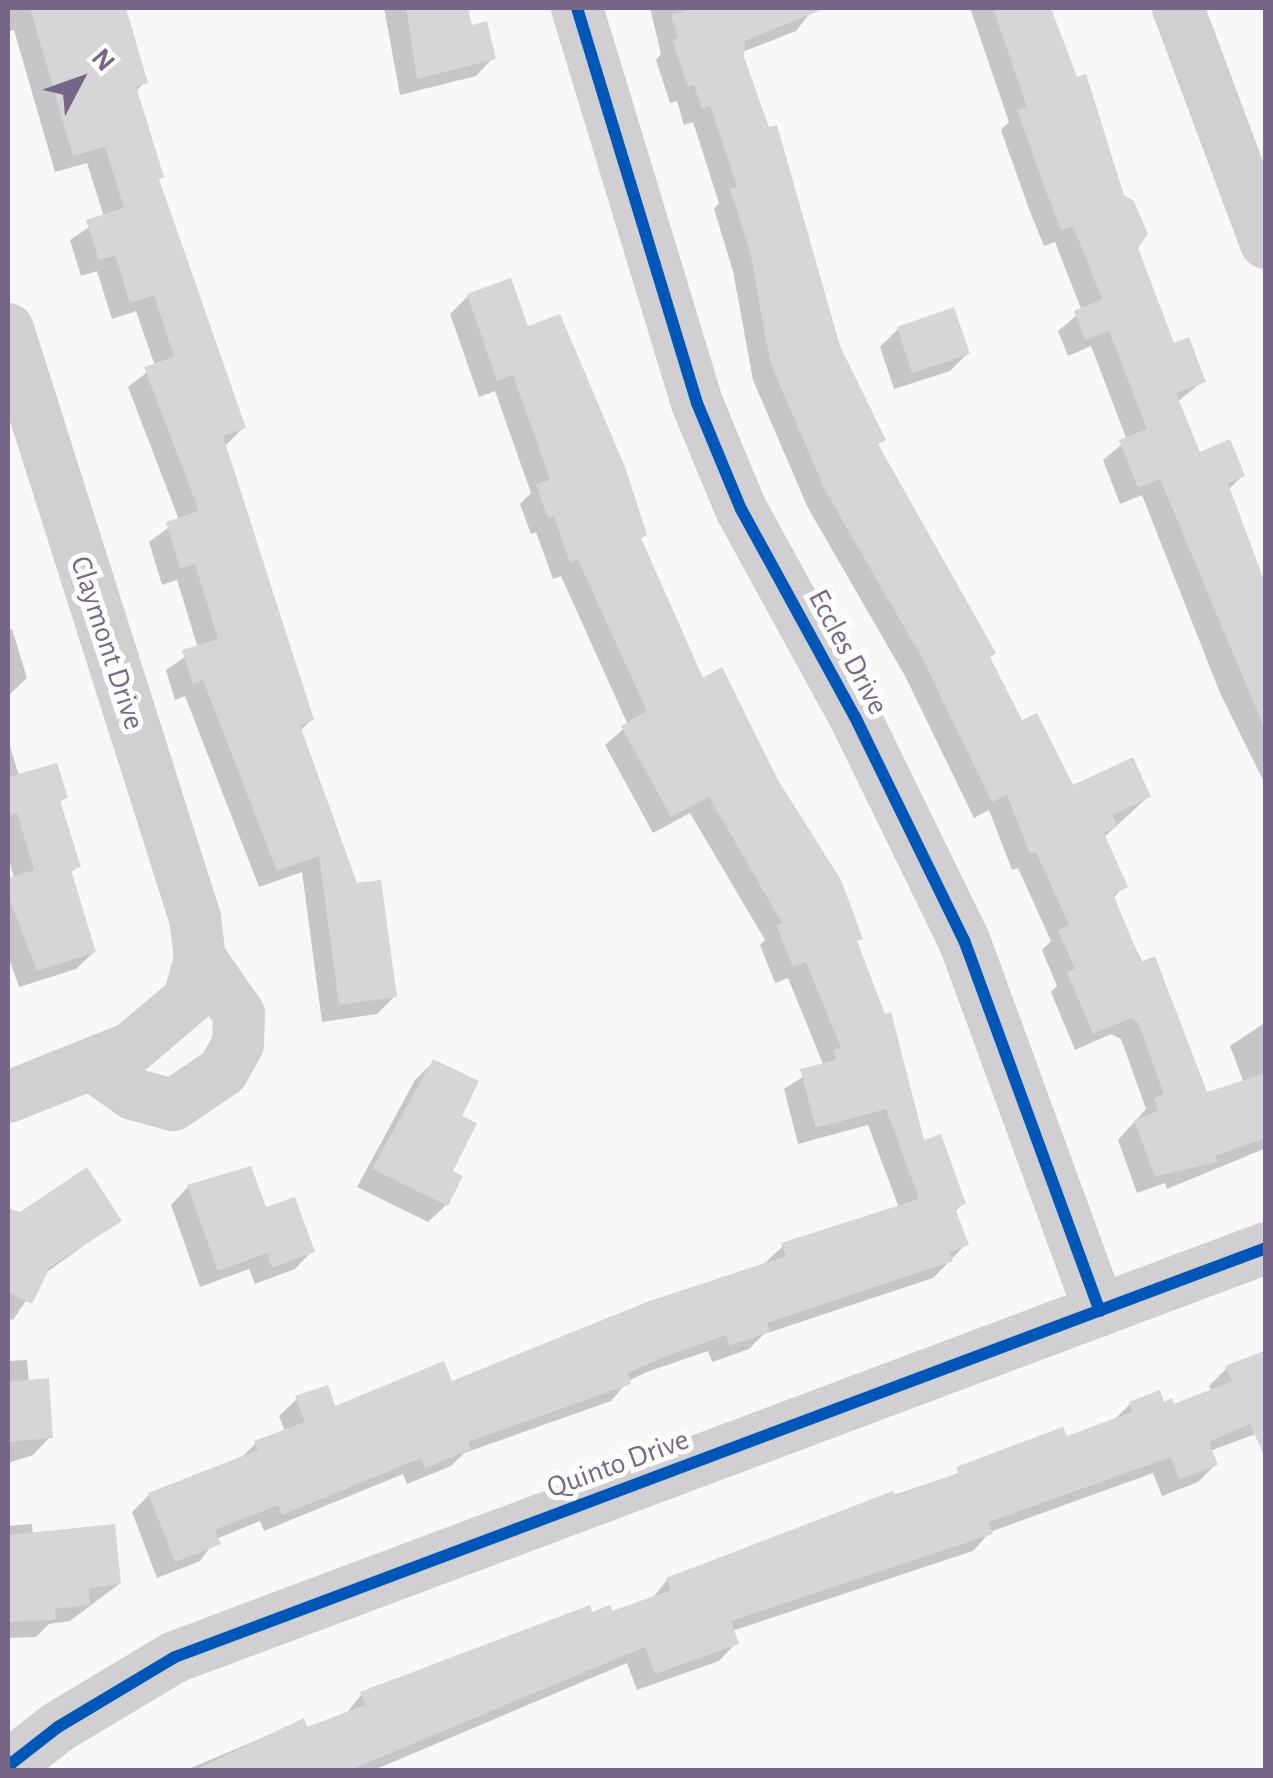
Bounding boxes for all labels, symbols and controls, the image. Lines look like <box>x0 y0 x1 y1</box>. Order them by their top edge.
north arrow <box>30 30 130 130</box>
text: N <box>86 44 120 77</box>
street label: Claymont Drive <box>62 552 152 734</box>
street label: Eccles Drive <box>800 583 896 721</box>
street label: Quinto Drive <box>542 1422 694 1506</box>

